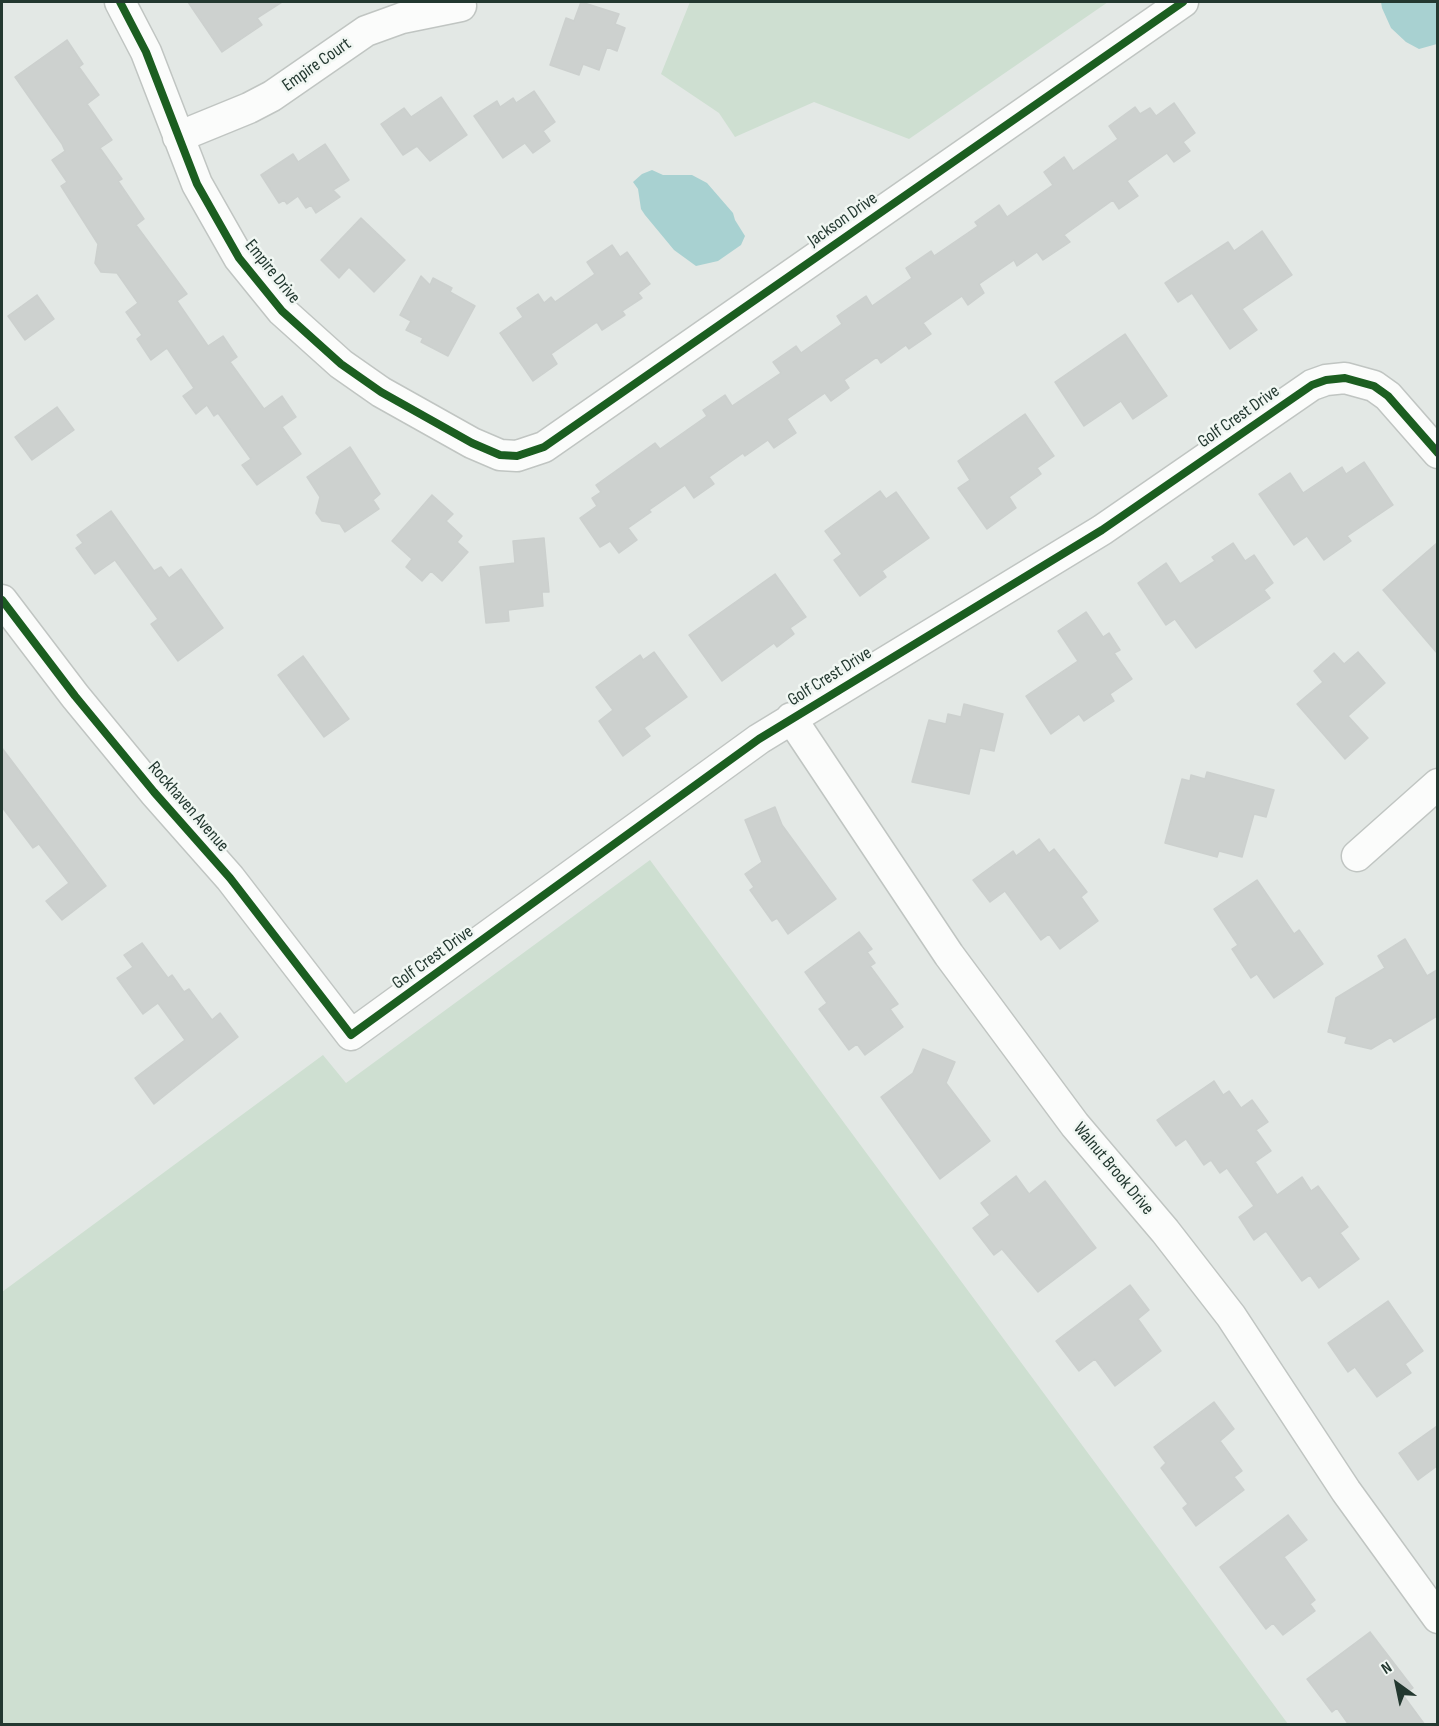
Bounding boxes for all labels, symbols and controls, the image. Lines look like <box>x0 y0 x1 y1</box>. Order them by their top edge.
street label: Empire Court <box>278 33 356 97</box>
street label: Jackson Drive <box>804 188 882 252</box>
street label: Empire Drive <box>240 236 304 308</box>
street label: Golf Crest Drive <box>1194 381 1284 453</box>
street label: Golf Crest Drive <box>784 643 876 711</box>
street label: Rockhaven Avenue <box>143 757 233 857</box>
street label: Golf Crest Drive <box>388 921 478 995</box>
street label: Walnut Brook Drive <box>1068 1118 1158 1220</box>
north arrow <box>1367 1654 1427 1714</box>
text: N <box>1378 1658 1396 1679</box>

